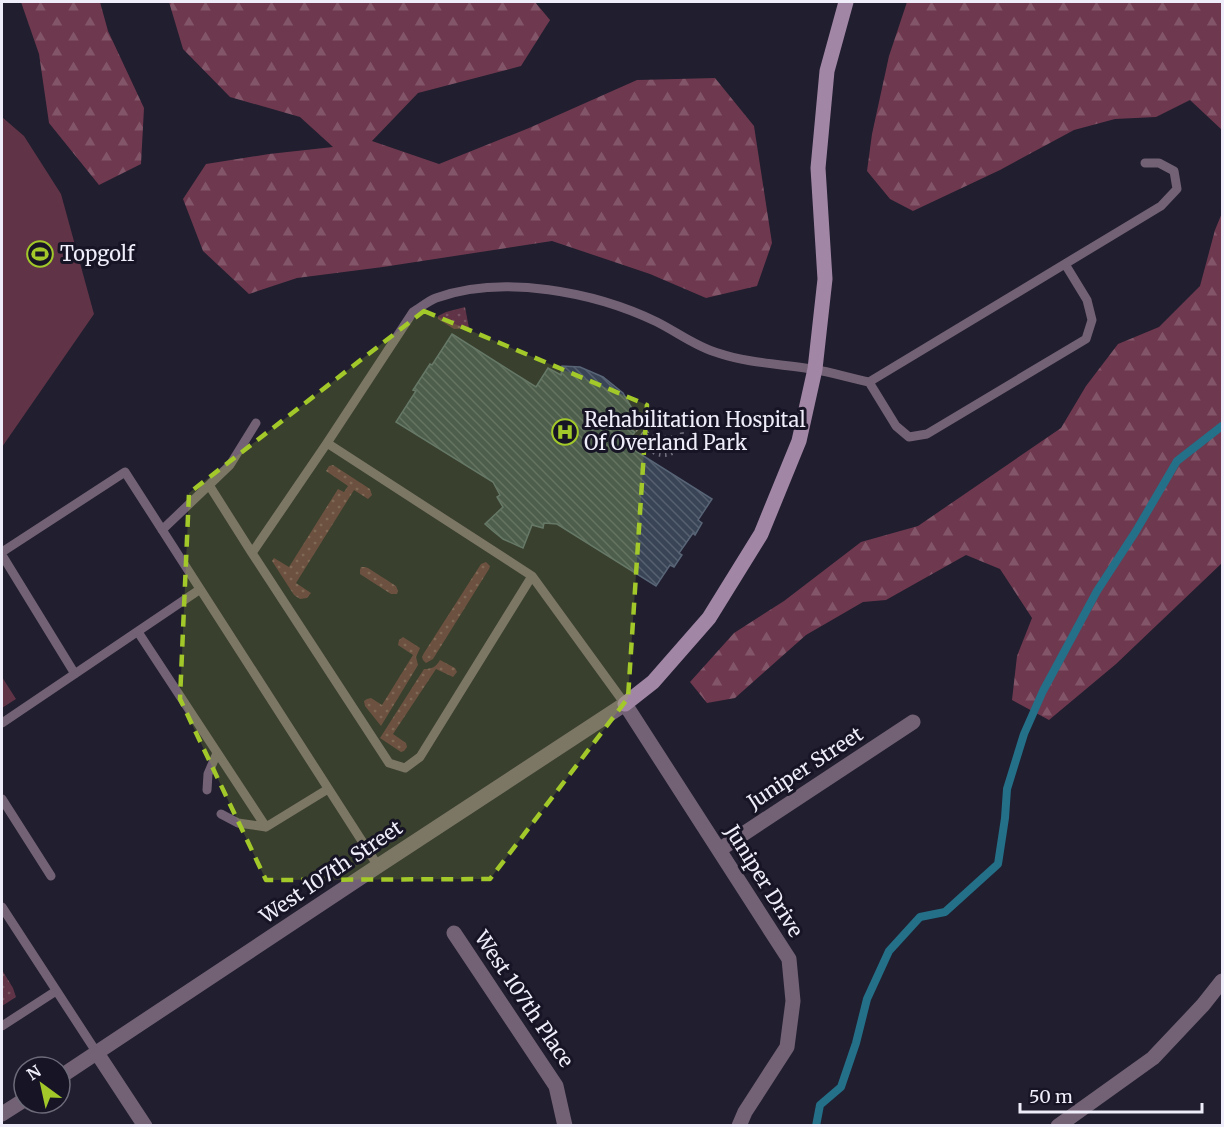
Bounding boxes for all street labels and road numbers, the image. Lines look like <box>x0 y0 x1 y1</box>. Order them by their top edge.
street label: Juniper Street <box>741 721 867 815</box>
street label: West 107th Street <box>254 815 407 929</box>
street label: Juniper Drive <box>720 819 809 941</box>
street label: West 107th Place <box>469 925 579 1072</box>

